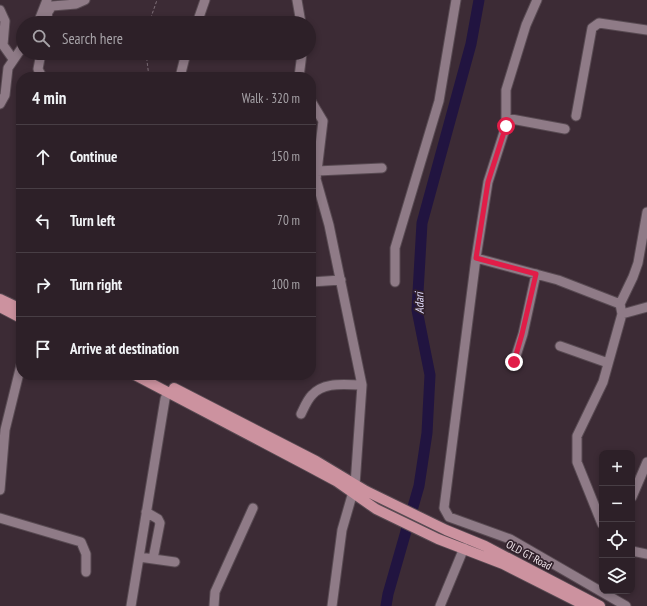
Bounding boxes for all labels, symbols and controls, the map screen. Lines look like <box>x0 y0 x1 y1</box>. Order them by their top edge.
search box <box>16 16 316 60</box>
icon: search <box>30 27 52 49</box>
text: Search here <box>62 29 123 48</box>
text: 4 min <box>32 87 66 109</box>
text: Walk · 320 m <box>242 90 300 107</box>
route start <box>497 117 515 135</box>
icon: ahead <box>32 146 54 168</box>
text: Continue <box>70 147 117 166</box>
text: 150 m <box>271 148 300 165</box>
icon: left <box>32 210 54 232</box>
text: Turn left <box>70 211 115 230</box>
text: 70 m <box>277 212 300 229</box>
icon: right <box>32 274 54 296</box>
text: Turn right <box>70 275 122 294</box>
text: 100 m <box>271 276 300 293</box>
water label: Adari <box>411 291 427 314</box>
icon: arrive <box>32 338 54 360</box>
text: Arrive at destination <box>70 339 179 358</box>
route end <box>505 353 523 371</box>
map controls <box>599 450 635 594</box>
button: + <box>599 450 635 486</box>
button: − <box>599 486 635 522</box>
button: locate <box>599 522 635 558</box>
street label: OLD GT Road <box>504 537 554 573</box>
button: layers <box>599 558 635 594</box>

